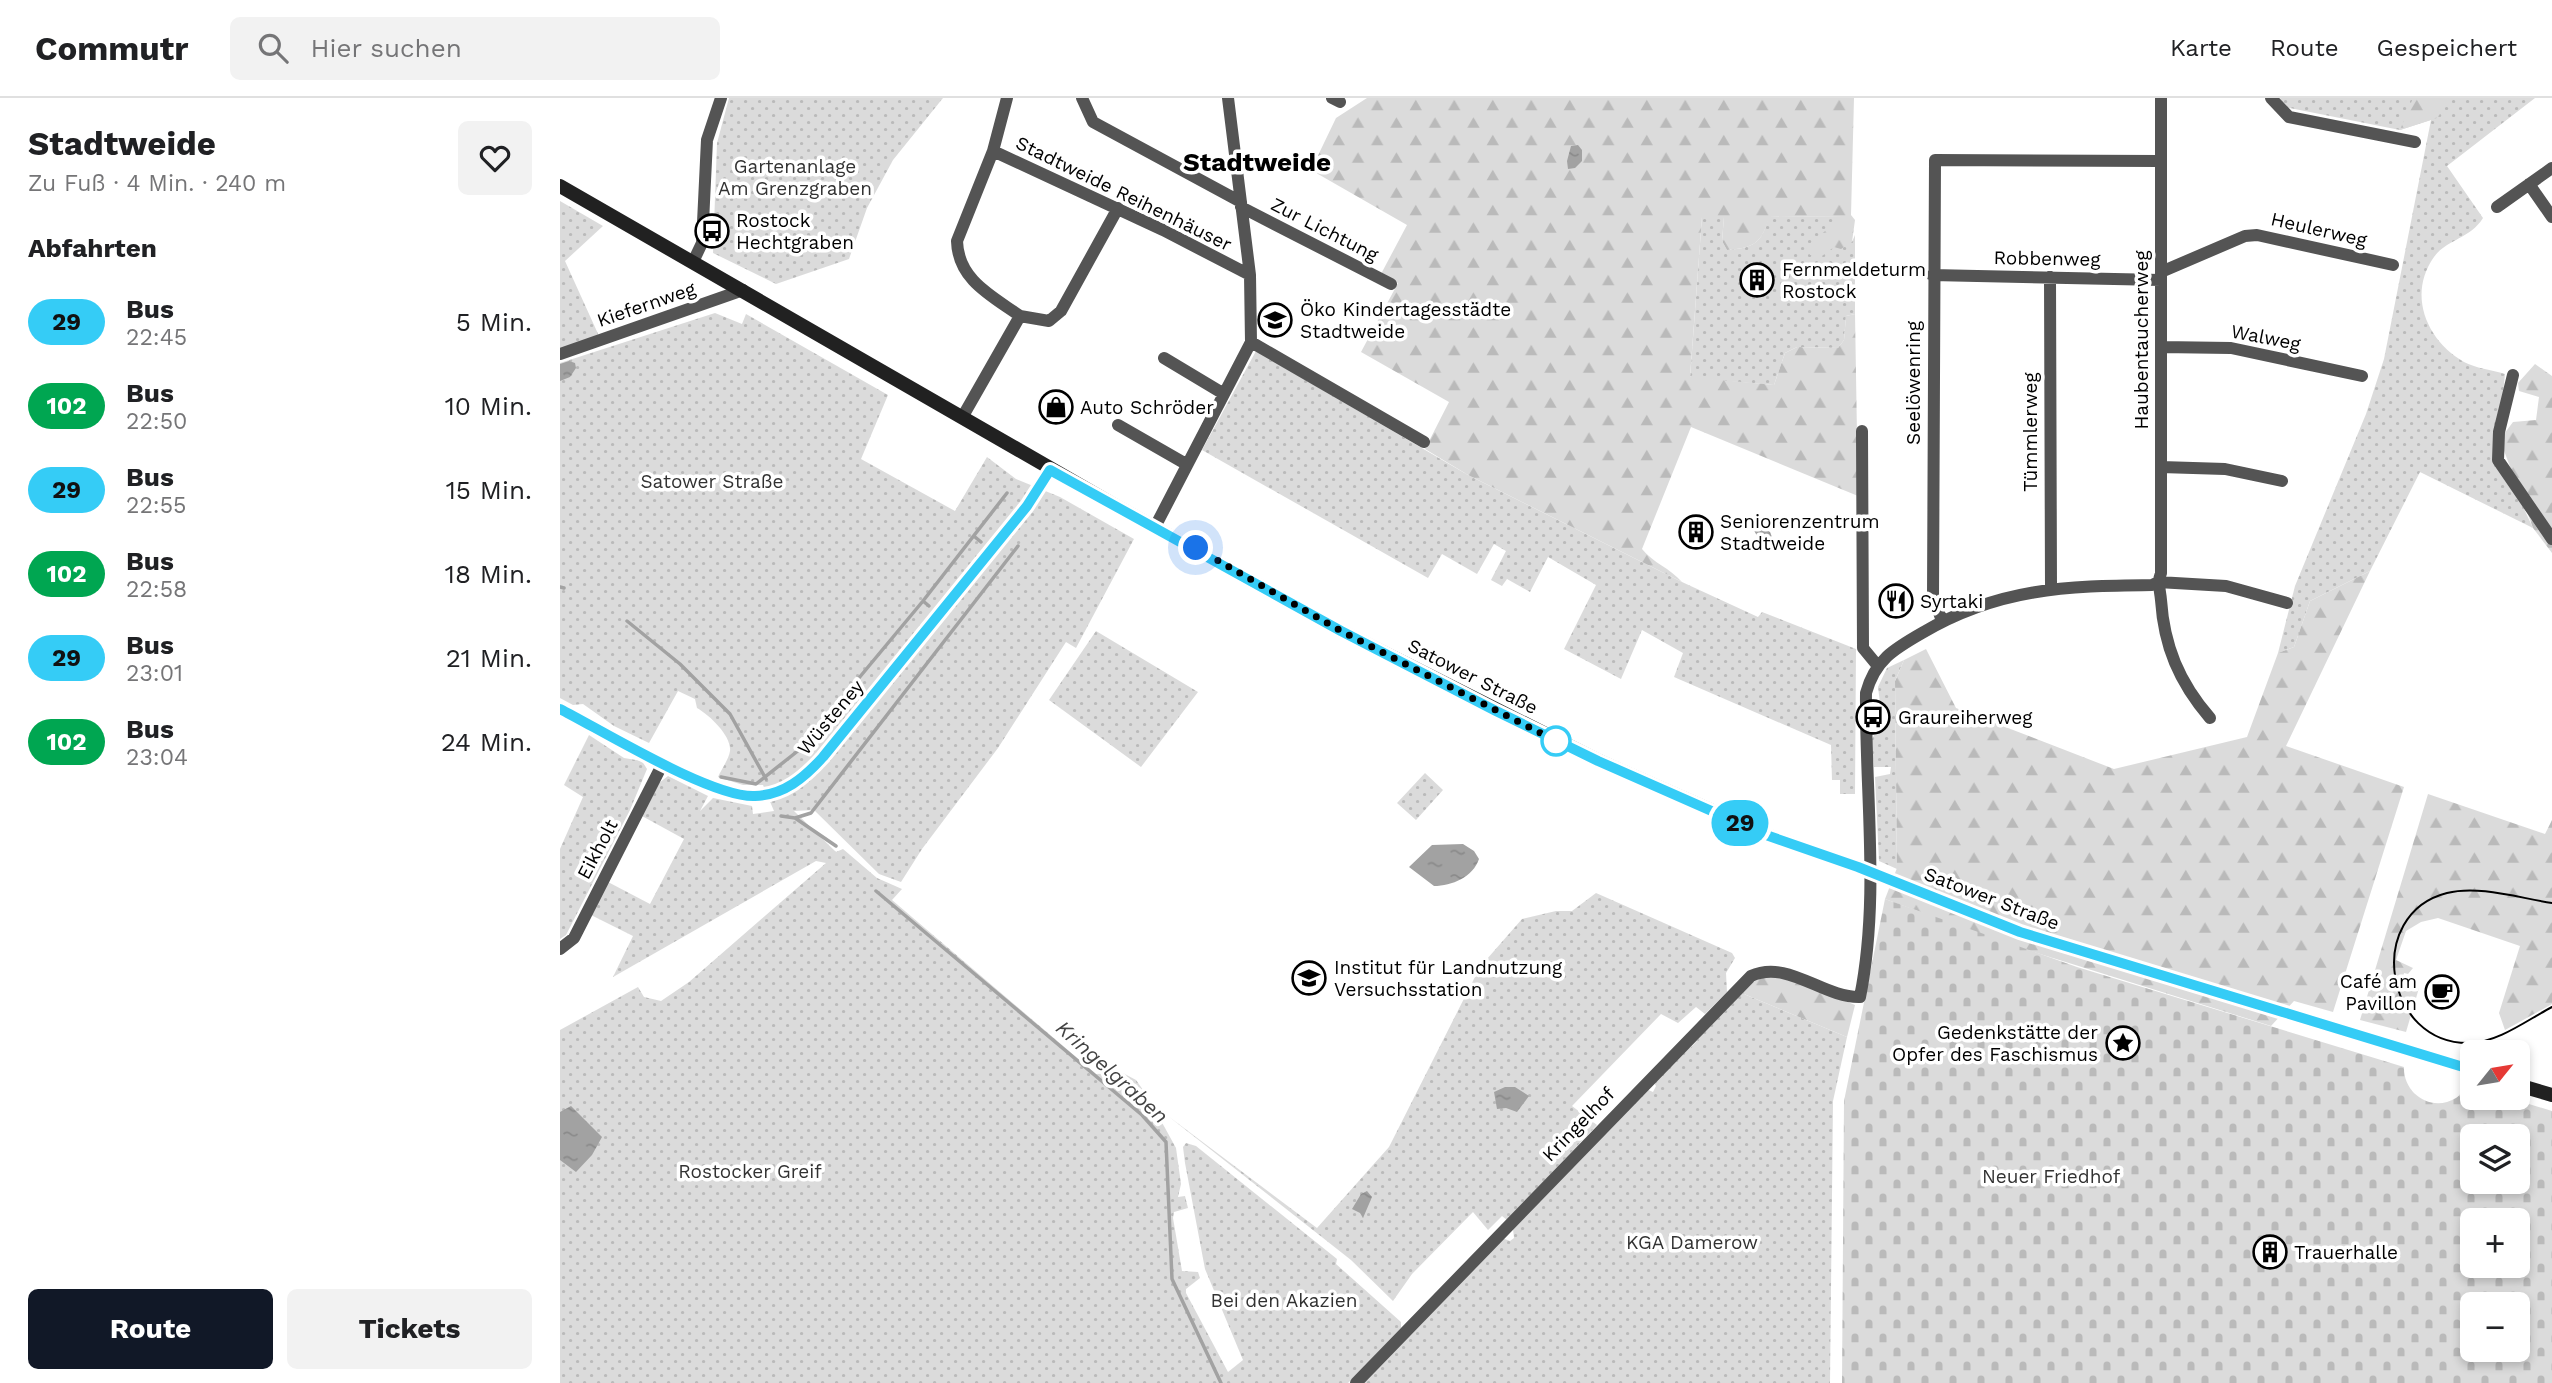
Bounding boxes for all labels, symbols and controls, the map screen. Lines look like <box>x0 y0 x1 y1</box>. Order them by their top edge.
search box <box>230 17 720 80</box>
text: Commutr <box>35 29 188 68</box>
icon: search <box>254 29 292 67</box>
text: Hier suchen <box>310 33 462 63</box>
text: Karte <box>2170 34 2232 62</box>
text: Route <box>2270 34 2339 62</box>
text: Gespeichert <box>2377 34 2517 62</box>
button: heart <box>458 121 532 195</box>
text: Stadtweide <box>28 124 216 163</box>
street label: Stadtweide Reihenhäuser <box>1012 131 1236 256</box>
district label: Stadtweide <box>1183 147 1331 177</box>
park label: Gartenanlage Am Grenzgraben <box>718 155 872 200</box>
text: Zu Fuß · 4 Min. · 240 m <box>28 170 286 197</box>
street label: Zur Lichtung <box>1267 193 1383 267</box>
street label: Heulerweg <box>2269 207 2370 252</box>
place label: Rostock Hechtgraben <box>736 209 854 254</box>
bus stop icon: Rostock Hechtgraben <box>693 212 731 250</box>
text: Abfahrten <box>28 233 157 263</box>
street label: Robbenweg <box>1993 246 2101 271</box>
street label: Haubentaucherweg <box>2130 250 2153 430</box>
place label: Fernmeldeturm Rostock <box>1782 258 1926 303</box>
building icon: Fernmeldeturm Rostock <box>1738 261 1776 299</box>
street label: Kiefernweg <box>594 277 699 332</box>
text: Bus <box>126 294 174 324</box>
place label: Öko Kindertagesstädte Stadtweide <box>1300 298 1511 343</box>
school or university icon: Öko Kindertagesstädte Stadtweide <box>1256 301 1294 339</box>
text: 5 Min. <box>456 307 532 337</box>
text: 29 <box>52 308 81 336</box>
street label: Walweg <box>2229 319 2304 356</box>
street label: Seelöwenring <box>1902 320 1925 445</box>
text: 22:45 <box>126 324 187 351</box>
street label: Tümmlerweg <box>2019 371 2042 492</box>
text: Bus <box>126 378 174 408</box>
shop icon: Auto Schröder <box>1037 388 1075 426</box>
text: 10 Min. <box>445 391 532 421</box>
text: 102 <box>46 392 87 420</box>
place label: Auto Schröder <box>1080 396 1214 419</box>
text: 22:50 <box>126 408 187 435</box>
text: Bus <box>126 462 174 492</box>
park label: Satower Straße <box>641 470 783 493</box>
text: 15 Min. <box>446 475 532 505</box>
text: 29 <box>52 476 81 504</box>
text: 22:55 <box>126 492 186 519</box>
place label: Seniorenzentrum Stadtweide <box>1720 510 1880 555</box>
building icon: Seniorenzentrum Stadtweide <box>1677 513 1715 551</box>
your location <box>1178 530 1213 565</box>
text: Bus <box>126 546 174 576</box>
text: 18 Min. <box>445 559 532 589</box>
text: 102 <box>46 560 87 588</box>
text: 22:58 <box>126 576 187 603</box>
restaurant icon: Syrtaki <box>1877 582 1915 620</box>
place label: Syrtaki <box>1920 590 1983 613</box>
text: Bus <box>126 630 174 660</box>
street label: Satower Straße <box>1404 634 1542 719</box>
text: 21 Min. <box>446 643 532 673</box>
text: 29 <box>52 644 81 672</box>
text: 23:01 <box>126 660 183 687</box>
street label: Wüsteney <box>792 675 868 759</box>
bus stop icon: Graureiherweg <box>1854 698 1892 736</box>
place label: Graureiherweg <box>1898 706 2033 729</box>
text: Bus <box>126 714 174 744</box>
unlabelled marker <box>1541 726 1571 756</box>
text: 24 Min. <box>441 727 532 757</box>
text: 102 <box>46 728 87 756</box>
text: 23:04 <box>126 744 188 771</box>
line badge: 29 <box>1708 800 1772 846</box>
text: 29 <box>1725 809 1755 837</box>
street label: Eikholt <box>572 815 623 883</box>
street label: Satower Straße <box>1921 862 2063 935</box>
place label: Institut für Landnutzung Versuchsstation <box>1334 956 1563 1001</box>
school or university icon: Institut für Landnutzung Versuchsstation <box>1290 959 1328 997</box>
place label: Café am Pavillon <box>2340 970 2417 1015</box>
cafe icon: Café am Pavillon <box>2423 973 2461 1011</box>
water label: Kringelgraben <box>1051 1015 1173 1128</box>
place label: Gedenkstätte der Opfer des Faschismus <box>1892 1021 2098 1066</box>
place icon: Gedenkstätte der Opfer des Faschismus <box>2104 1024 2142 1062</box>
north arrow <box>2460 1040 2530 1110</box>
map controls <box>2460 1040 2530 1362</box>
street label: Kringelhof <box>1537 1082 1620 1166</box>
button: layers <box>2460 1124 2530 1194</box>
park label: Rostocker Greif <box>678 1160 822 1183</box>
park label: Neuer Friedhof <box>1982 1165 2121 1188</box>
button: + <box>2460 1208 2530 1278</box>
park label: KGA Damerow <box>1626 1231 1758 1254</box>
building icon: Trauerhalle <box>2251 1233 2289 1271</box>
place label: Trauerhalle <box>2294 1241 2398 1264</box>
button: Route <box>28 1289 273 1369</box>
button: Tickets <box>287 1289 532 1369</box>
park label: Bei den Akazien <box>1210 1289 1358 1312</box>
button: − <box>2460 1292 2530 1362</box>

